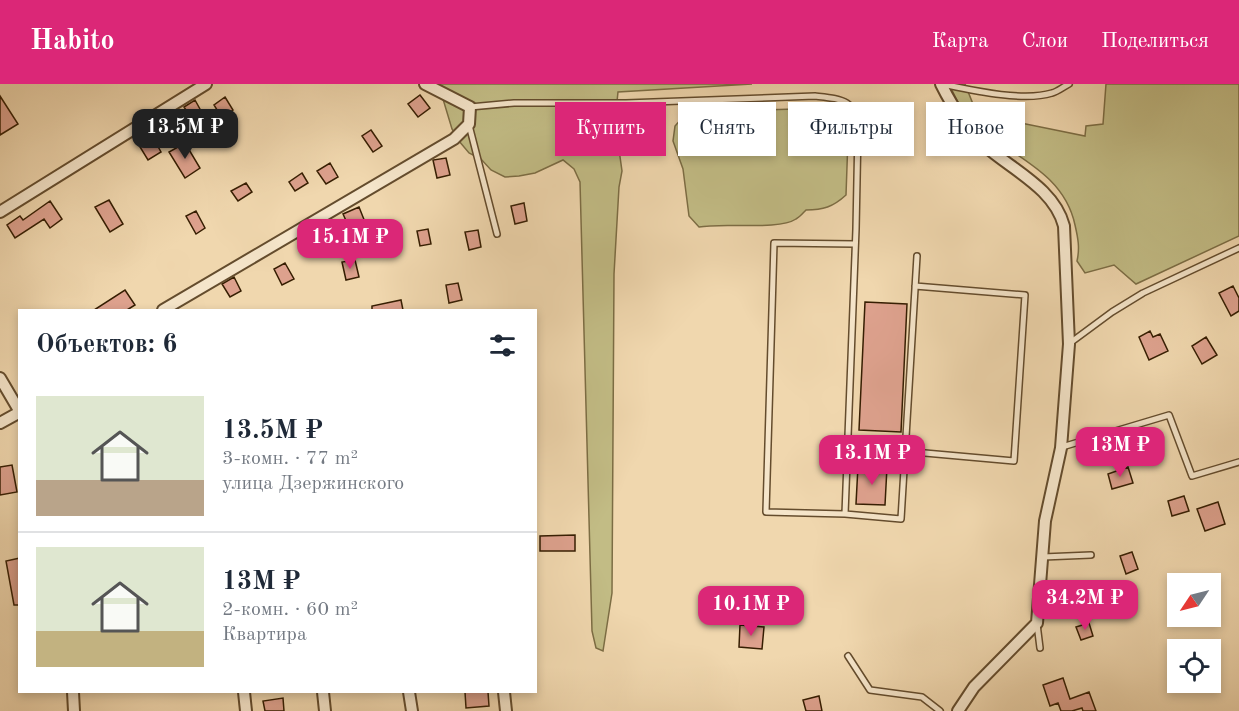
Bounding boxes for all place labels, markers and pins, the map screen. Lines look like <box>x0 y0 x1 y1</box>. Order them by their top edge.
pin: 13.5M ₽ <box>130 109 240 160</box>
pin: 15.1M ₽ <box>295 219 405 270</box>
pin: 13M ₽ <box>1078 427 1162 478</box>
pin: 13.1M ₽ <box>817 435 927 486</box>
pin: 34.2M ₽ <box>1030 580 1140 631</box>
pin: 10.1M ₽ <box>696 586 806 637</box>

